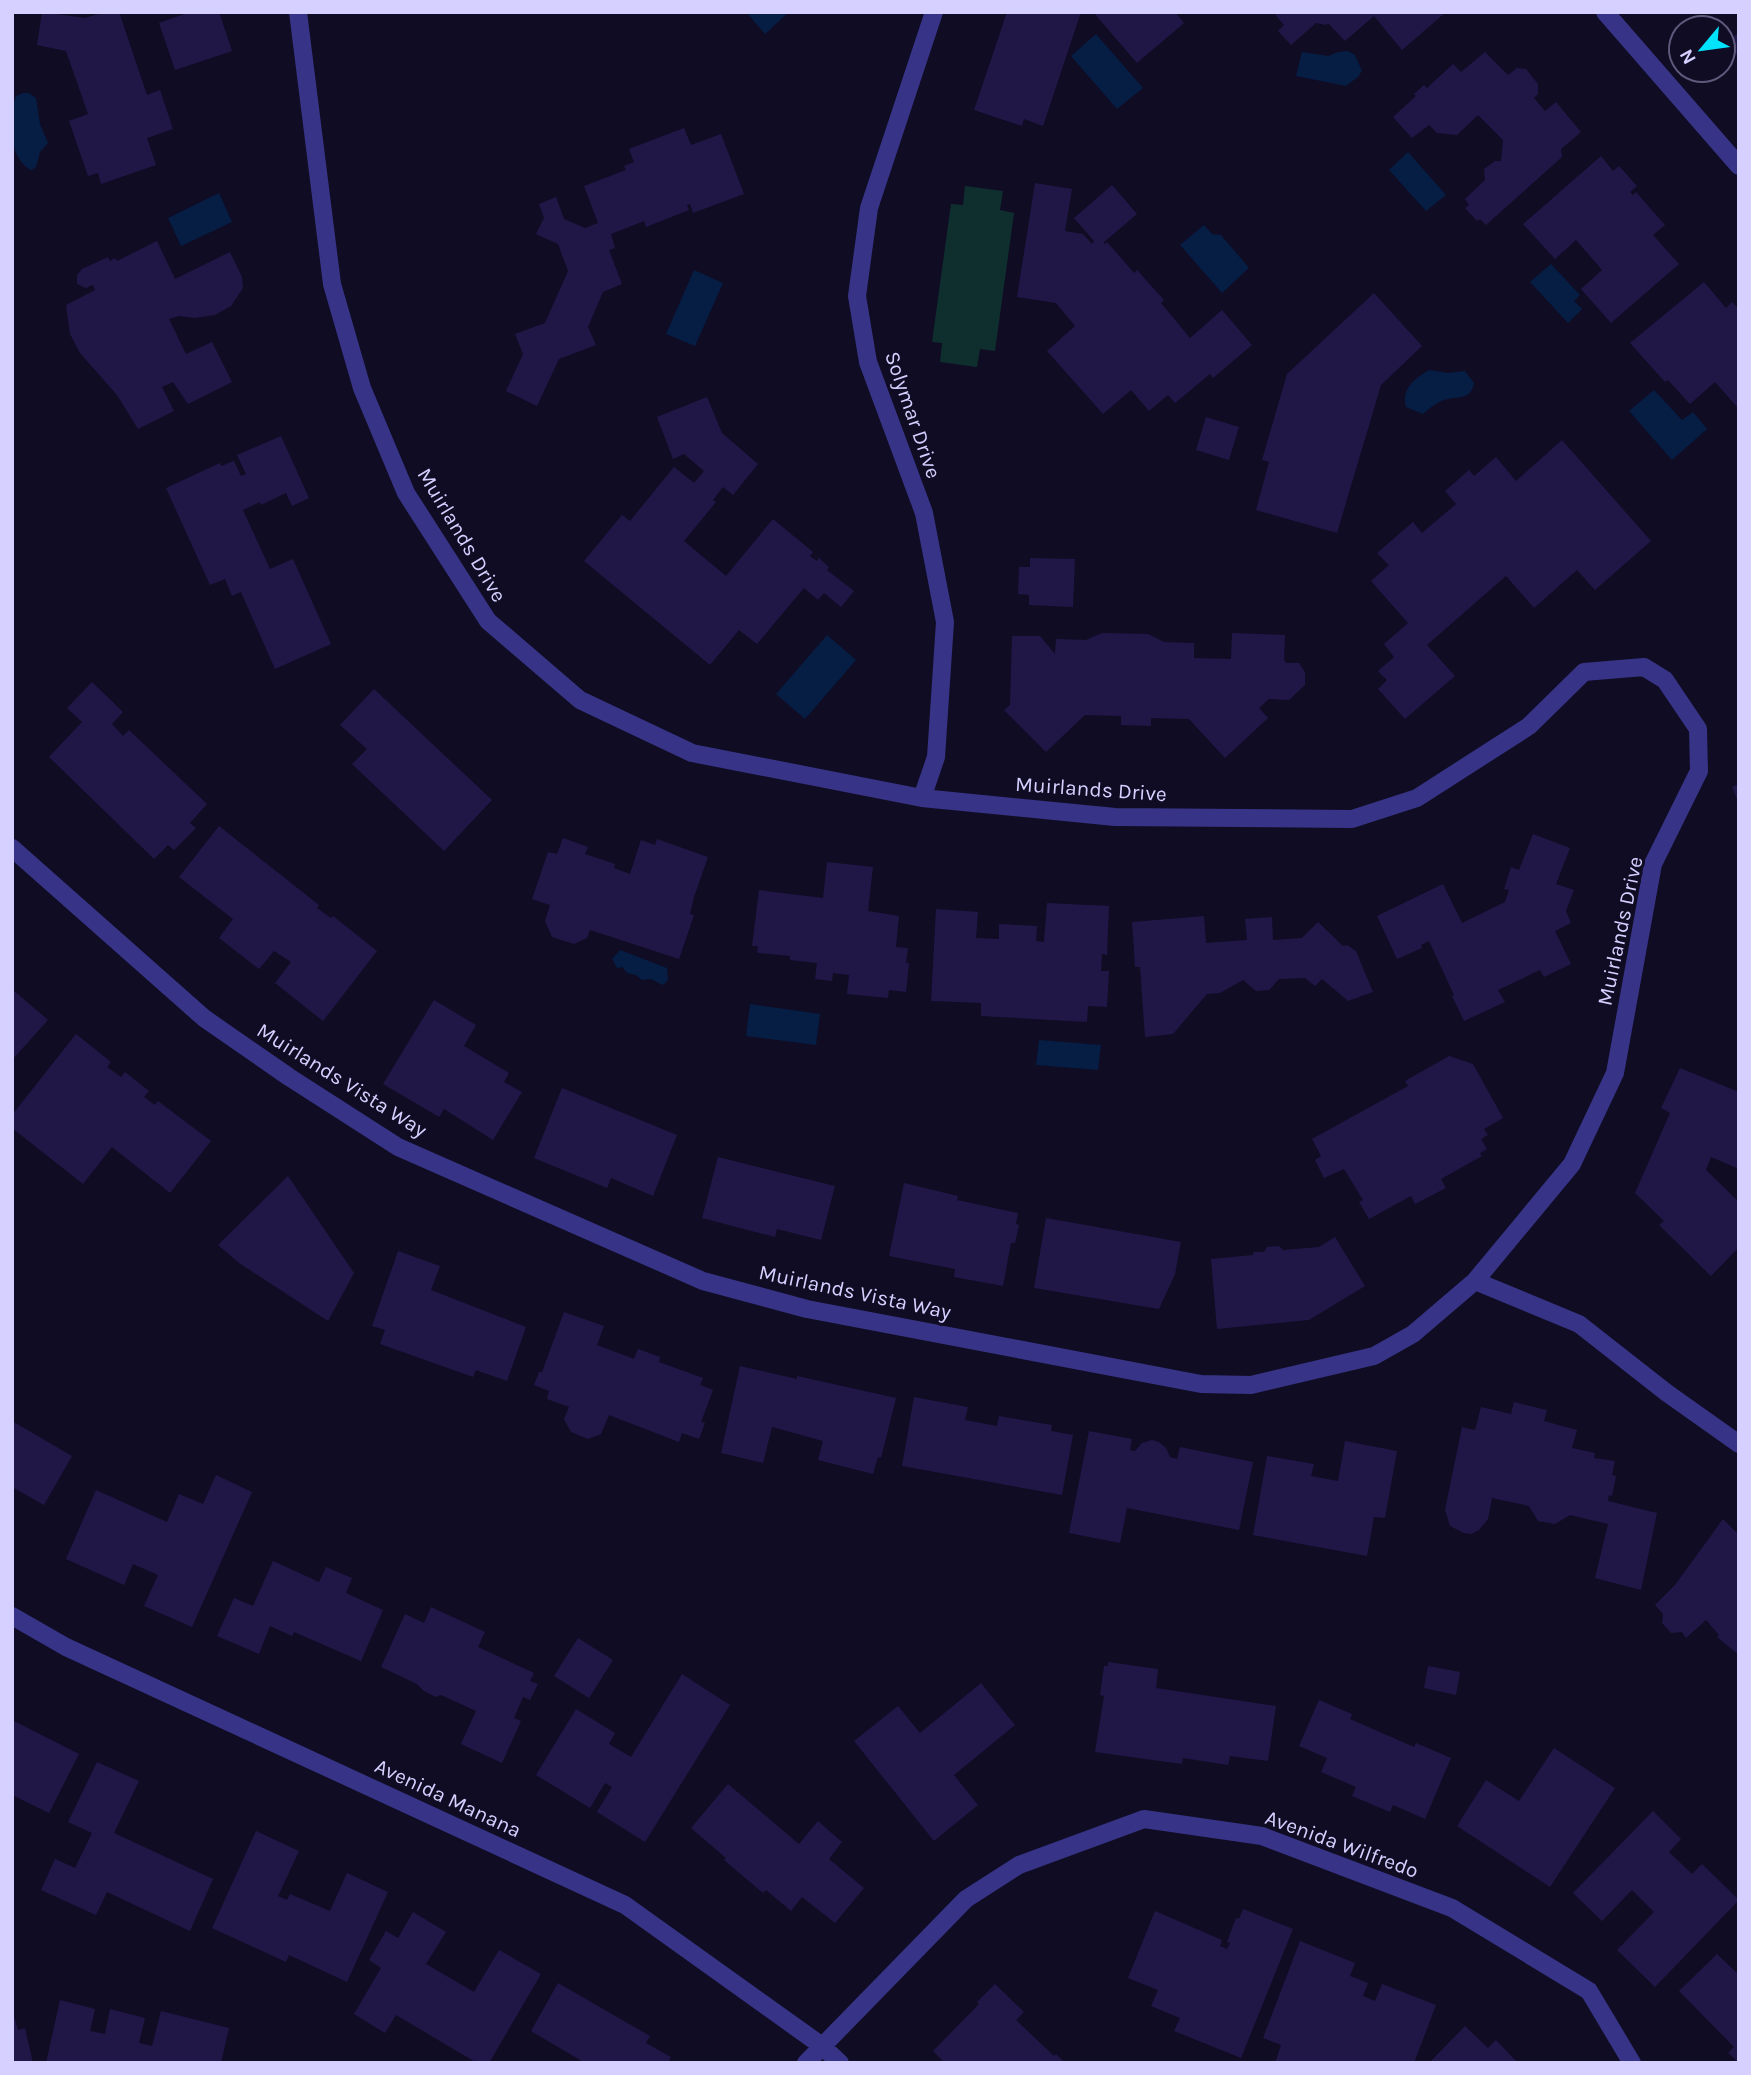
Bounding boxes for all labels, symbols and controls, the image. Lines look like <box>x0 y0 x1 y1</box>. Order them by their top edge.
north arrow <box>1667 14 1737 84</box>
text: N <box>1675 45 1701 68</box>
street label: Solymar Drive <box>880 348 946 482</box>
street label: Muirlands Drive <box>413 464 511 606</box>
street label: Muirlands Drive <box>1014 772 1168 806</box>
street label: Muirlands Drive <box>1592 854 1648 1008</box>
street label: Muirlands Vista Way <box>253 1018 432 1142</box>
street label: Muirlands Vista Way <box>757 1260 954 1324</box>
street label: Avenida Manana <box>371 1754 525 1842</box>
street label: Avenida Wilfredo <box>1262 1805 1422 1883</box>

